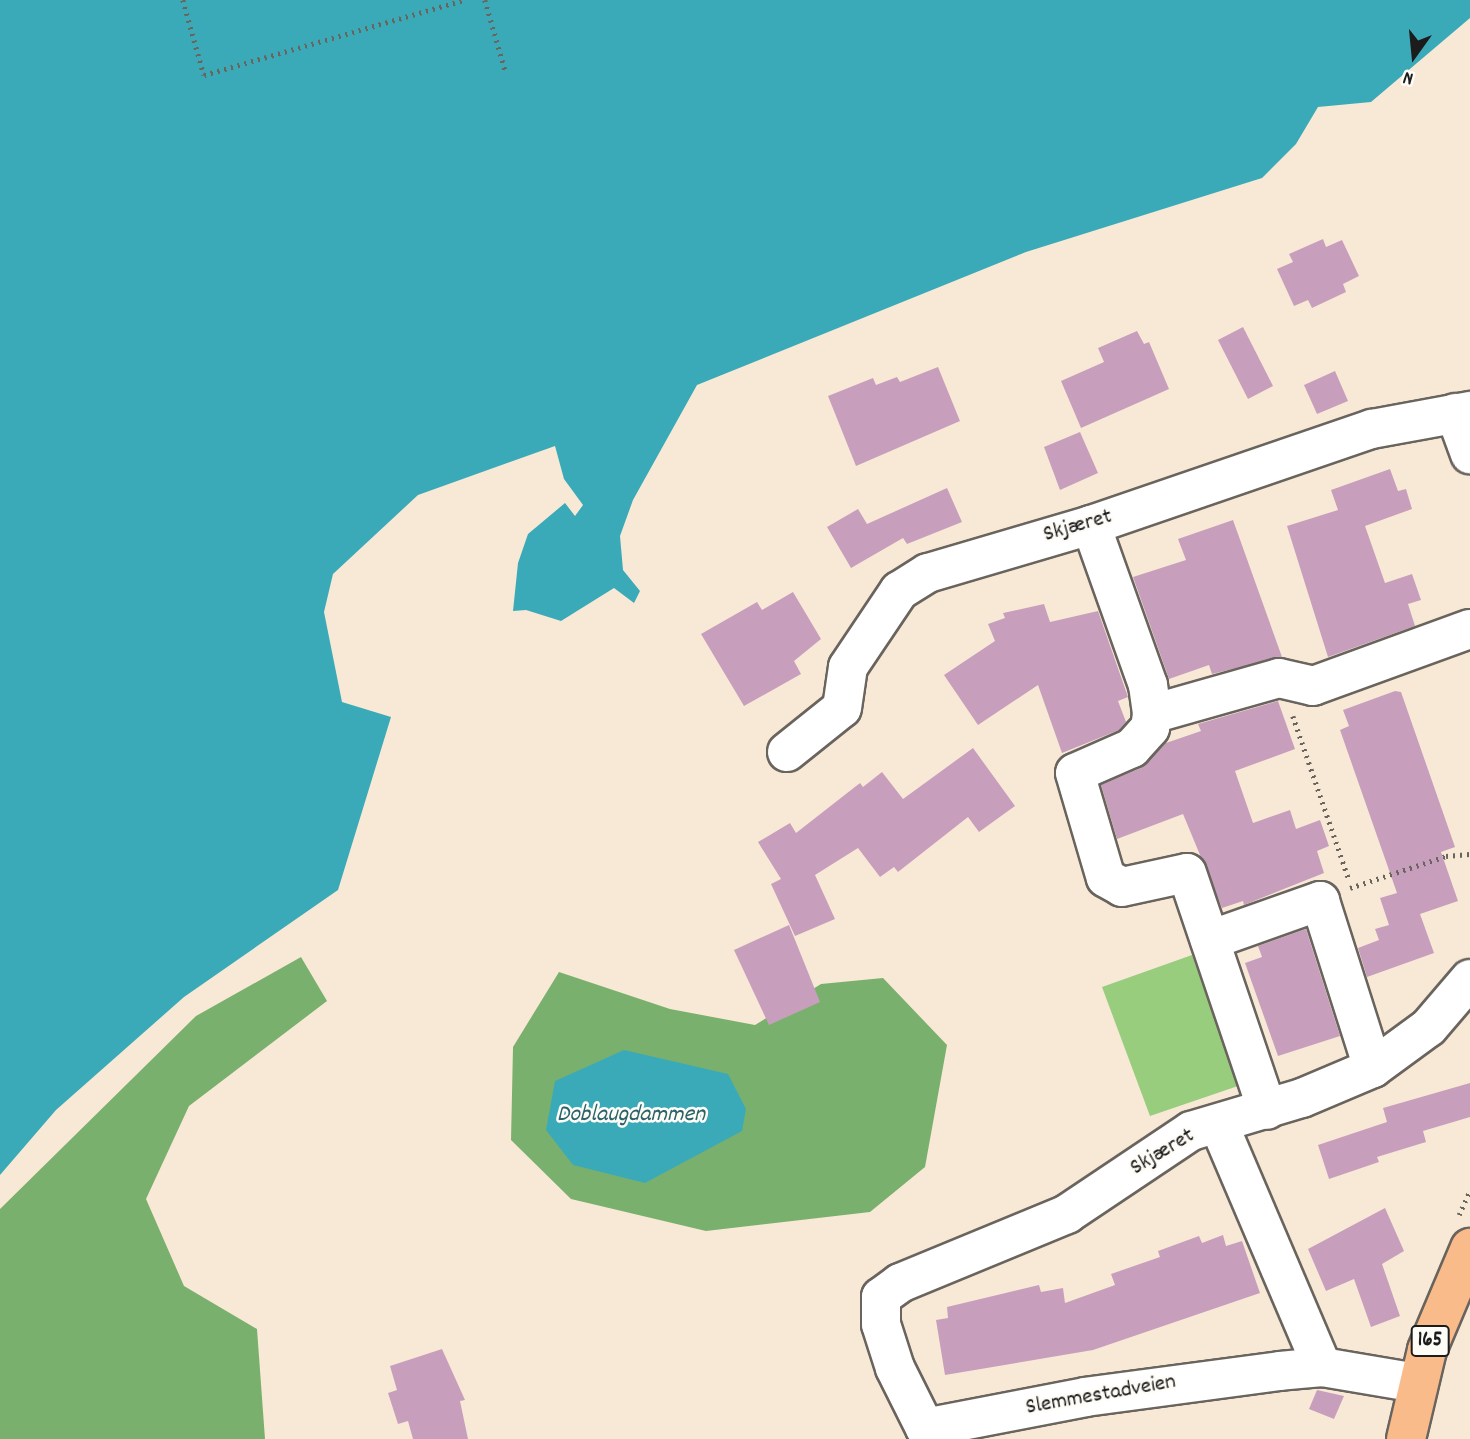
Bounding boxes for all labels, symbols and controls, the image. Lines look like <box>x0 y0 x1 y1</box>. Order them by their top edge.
north arrow <box>1379 21 1449 91</box>
text: N <box>1400 63 1416 91</box>
street label: Skjæret <box>1040 504 1116 550</box>
water label: Doblaugdammen <box>557 1102 705 1130</box>
street label: Skjæret <box>1126 1123 1200 1183</box>
road number: 165 <box>1409 1324 1451 1358</box>
street label: Slemmestadveien <box>1024 1369 1178 1423</box>

